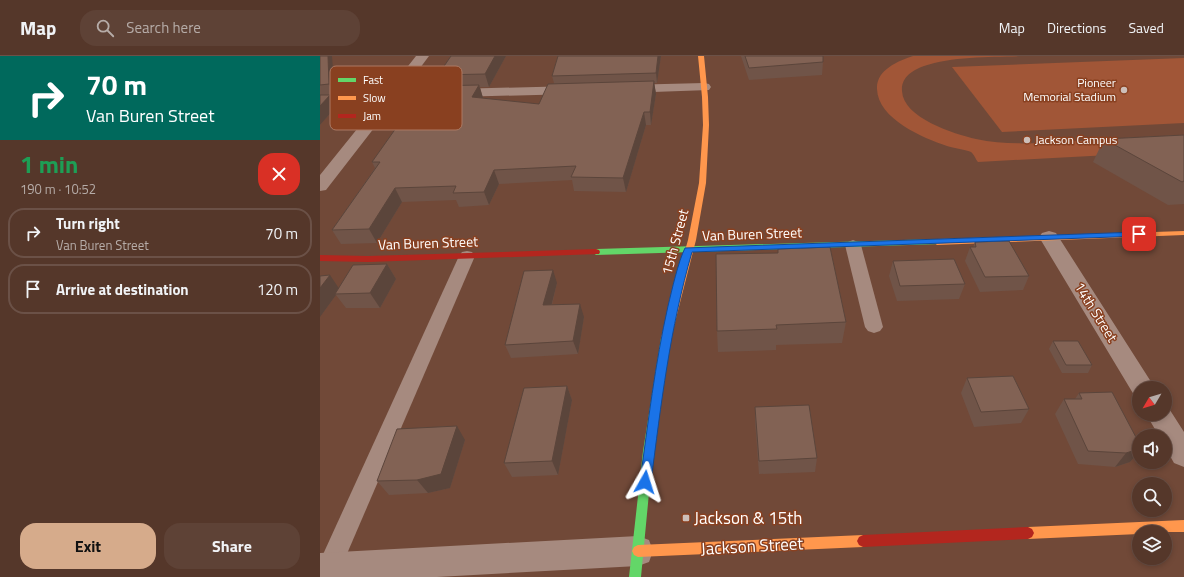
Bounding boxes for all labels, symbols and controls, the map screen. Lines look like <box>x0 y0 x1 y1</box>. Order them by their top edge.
search box <box>80 10 360 46</box>
text: Map <box>20 13 56 42</box>
text: Search here <box>126 16 201 39</box>
icon: search <box>94 17 116 39</box>
text: Map <box>999 17 1025 38</box>
text: Directions <box>1047 17 1106 38</box>
text: Saved <box>1128 17 1164 38</box>
text: 70 m <box>86 63 147 106</box>
legend <box>330 66 462 130</box>
icon: right <box>20 72 72 124</box>
text: Fast <box>363 72 383 88</box>
place label: Pioneer Memorial Stadium <box>1023 73 1116 106</box>
marker: Pioneer Memorial Stadium <box>1119 85 1129 95</box>
text: Slow <box>363 90 386 106</box>
text: Van Buren Street <box>86 102 214 129</box>
text: Jam <box>363 108 381 124</box>
place label: Jackson Campus <box>1035 130 1118 149</box>
marker: Jackson Campus <box>1022 135 1032 145</box>
text: 1 min <box>20 146 78 182</box>
button: close <box>258 153 300 195</box>
text: 190 m · 10:52 <box>20 179 96 199</box>
street label: 15th Street <box>656 207 693 277</box>
text: Turn right <box>56 212 120 235</box>
pin <box>1122 217 1156 251</box>
street label: Van Buren Street <box>702 221 802 246</box>
icon: right <box>22 222 44 244</box>
text: 70 m <box>265 222 298 245</box>
icon: arrive <box>1128 223 1150 245</box>
street label: Van Buren Street <box>378 230 478 255</box>
text: Van Buren Street <box>56 235 149 255</box>
icon: arrive <box>22 278 44 300</box>
text: Arrive at destination <box>56 278 189 301</box>
text: 120 m <box>257 278 298 301</box>
street label: 14th Street <box>1070 278 1123 346</box>
north arrow <box>1132 381 1172 421</box>
map controls <box>1132 381 1172 565</box>
button: sound <box>1132 429 1172 469</box>
position arrow <box>624 461 666 503</box>
button: search <box>1132 477 1172 517</box>
place label: Jackson & 15th <box>694 505 802 531</box>
marker: Jackson & 15th <box>681 513 691 523</box>
button: Exit <box>20 523 156 569</box>
button: Share <box>164 523 300 569</box>
button: layers <box>1132 525 1172 565</box>
street label: Jackson Street <box>700 530 804 562</box>

